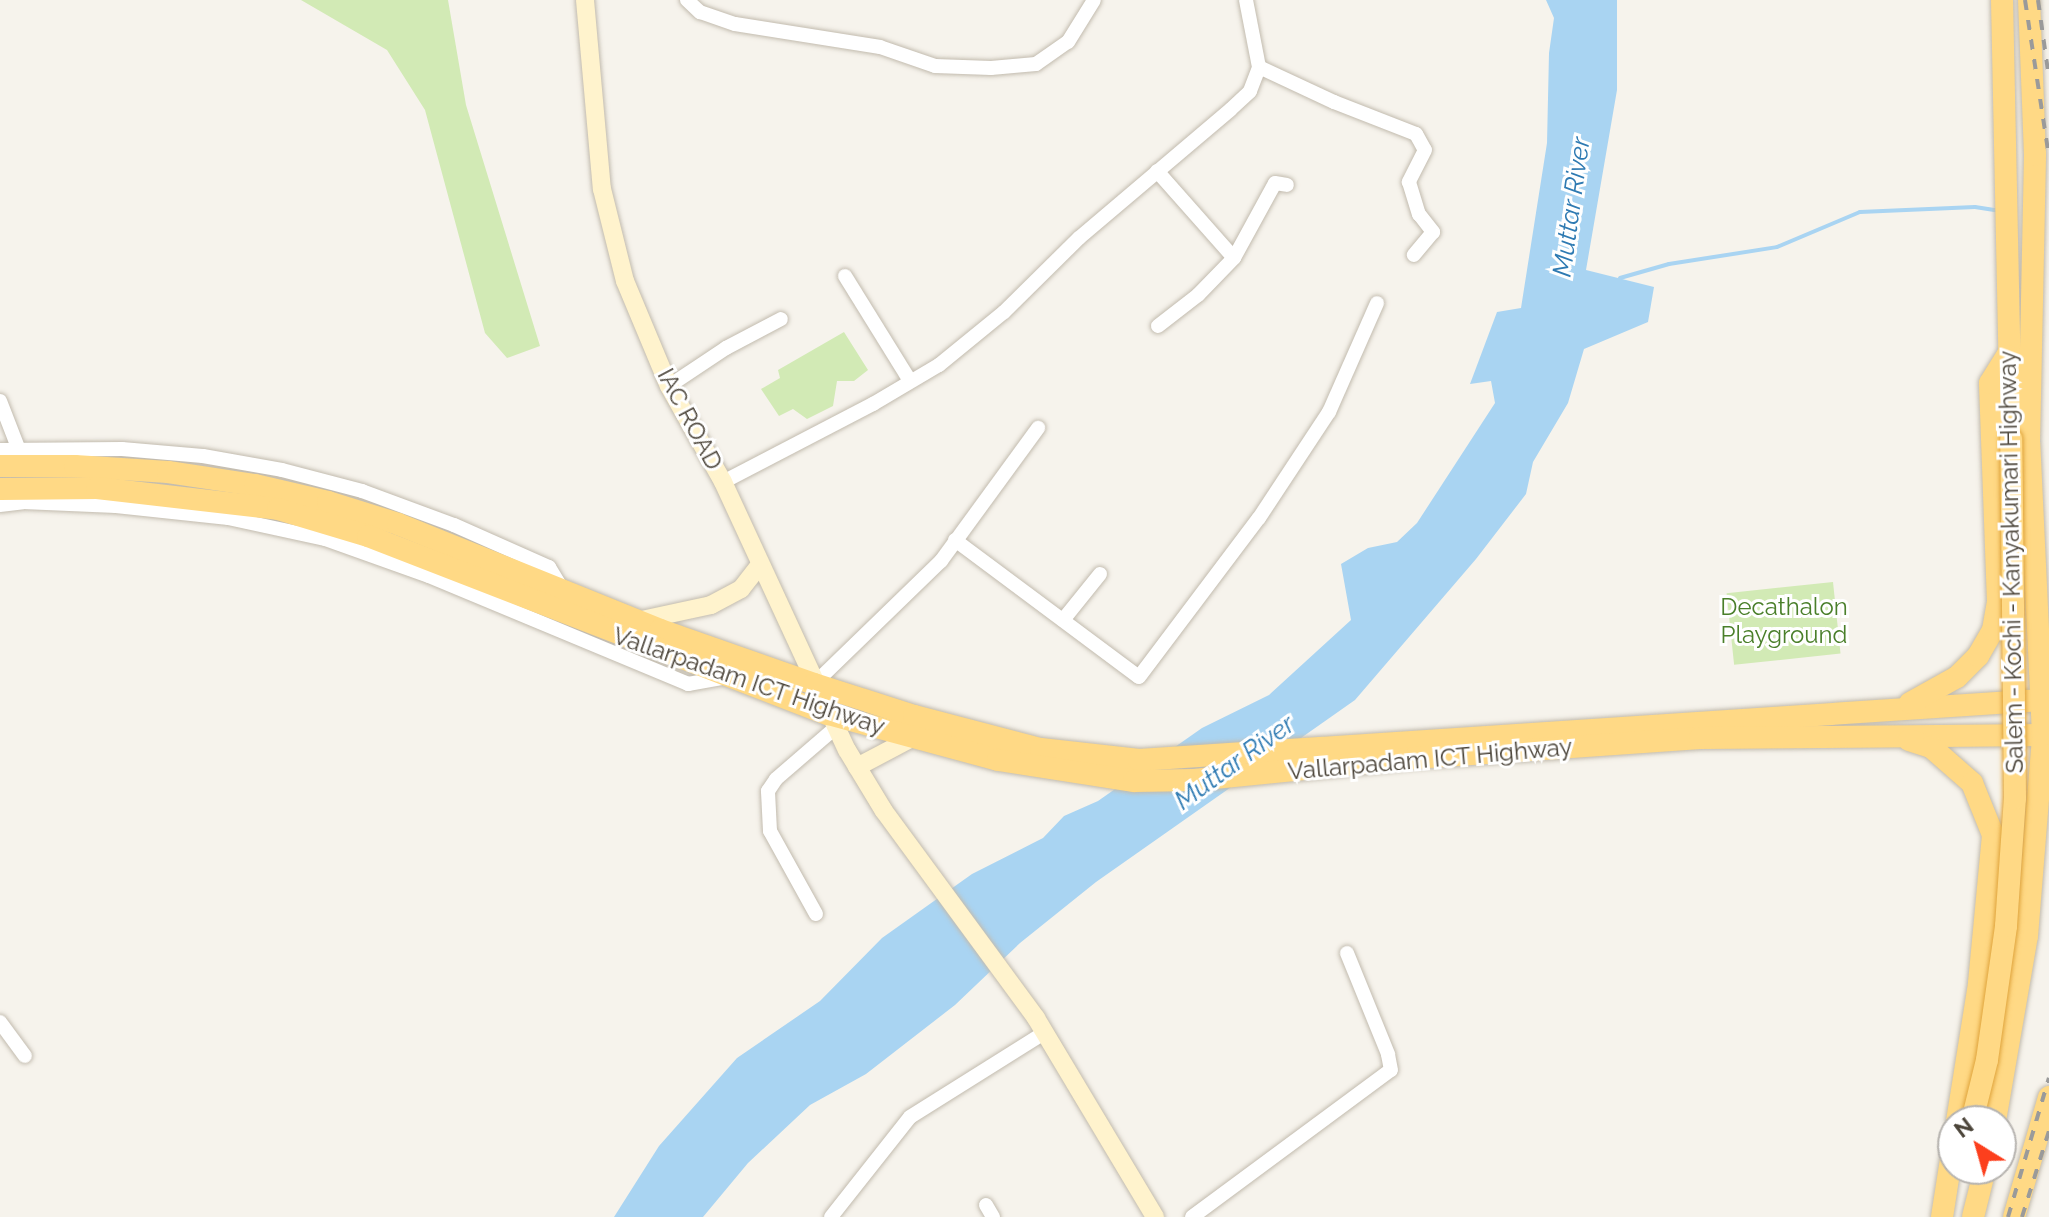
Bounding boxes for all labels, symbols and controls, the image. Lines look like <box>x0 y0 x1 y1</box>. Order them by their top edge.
water label: Muttar River <box>1547 135 1597 279</box>
street label: Salem - Kochi - Kanyakumari Highway <box>1993 350 2029 774</box>
street label: IAC ROAD <box>651 363 729 475</box>
park label: Decathalon Playground <box>1720 593 1848 649</box>
street label: Vallarpadam ICT Highway <box>609 621 889 741</box>
water label: Muttar River <box>1169 709 1301 817</box>
street label: Vallarpadam ICT Highway <box>1286 732 1574 786</box>
north arrow <box>1937 1105 2017 1185</box>
text: N <box>1949 1112 1978 1143</box>

